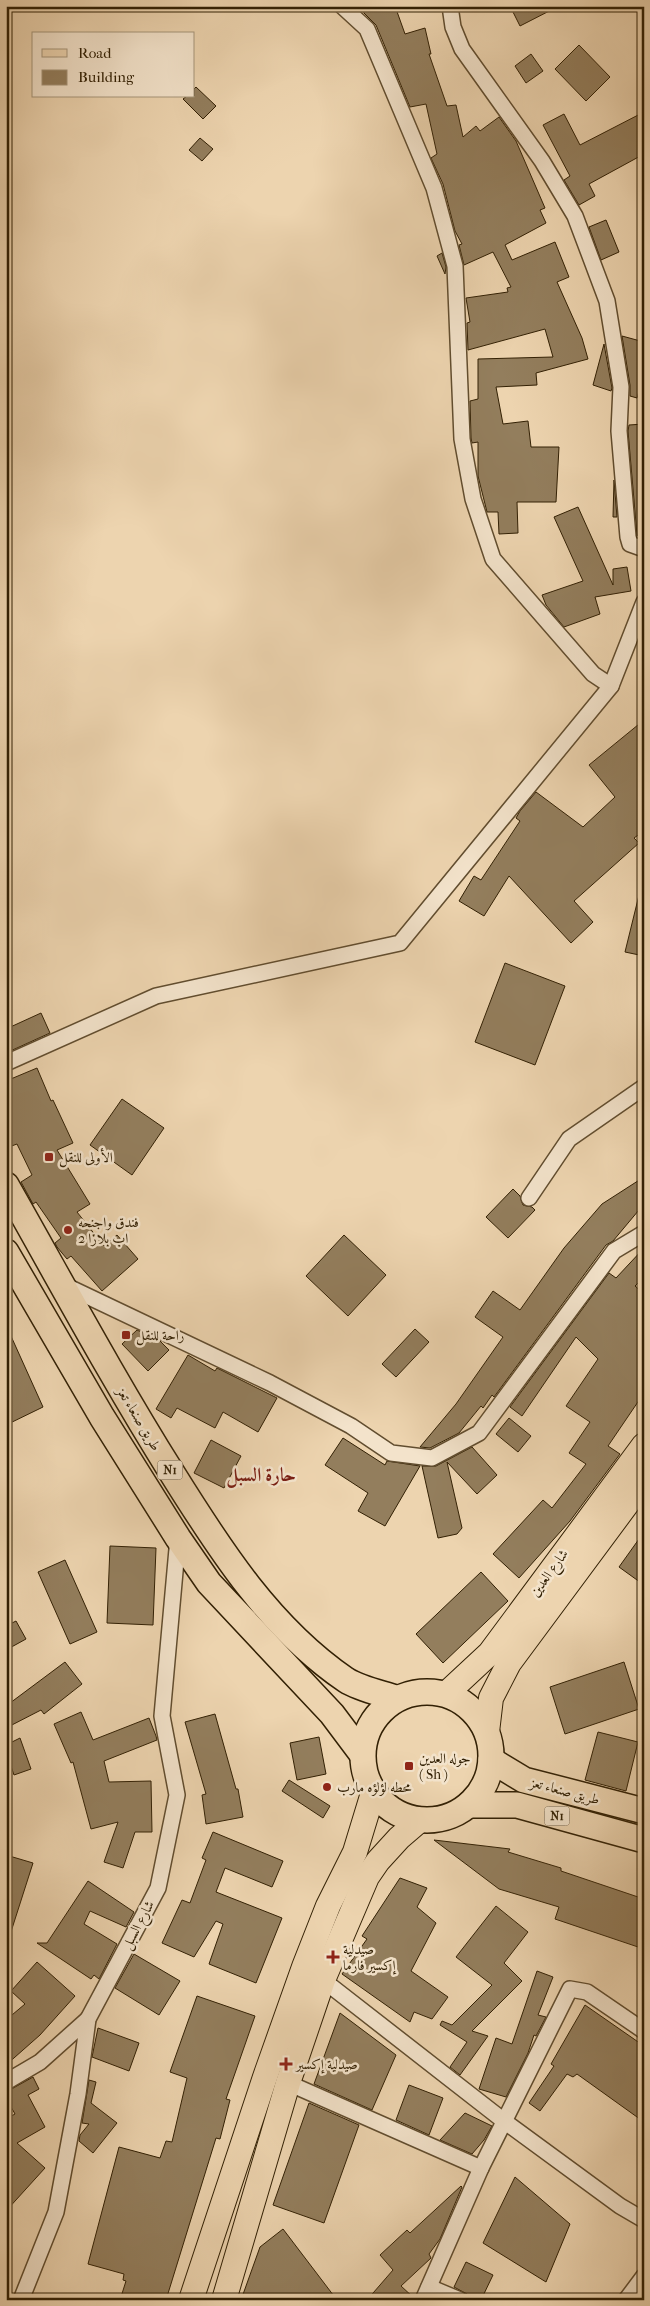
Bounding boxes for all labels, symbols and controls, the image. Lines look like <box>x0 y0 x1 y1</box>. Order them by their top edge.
legend <box>32 32 195 98</box>
text: Road <box>78 44 112 62</box>
text: Building <box>78 68 135 86</box>
place label: الأولى للنقل <box>59 1147 113 1168</box>
marker: الأولى للنقل <box>43 1151 55 1163</box>
place label: فندق واجنحه اب بلازا 2 <box>78 1214 139 1247</box>
marker: فندق واجنحه اب بلازا 2 <box>62 1224 74 1236</box>
place label: راحة للنقل <box>136 1327 184 1346</box>
marker: راحة للنقل <box>120 1329 132 1341</box>
street label: طريق صنعاء تعز <box>112 1382 165 1454</box>
road number: N1 <box>158 1460 182 1480</box>
district label: حارة السبل <box>226 1464 296 1488</box>
street label: شارع العدين <box>526 1546 574 1602</box>
place label: جوله العدين ( Sh ) <box>419 1750 471 1783</box>
marker: جوله العدين ( Sh ) <box>403 1760 415 1772</box>
street label: طريق صنعاء تعز <box>527 1773 602 1808</box>
place label: محطه لؤلؤه مارب <box>337 1779 412 1796</box>
marker: محطه لؤلؤه مارب <box>321 1781 333 1793</box>
road number: N1 <box>544 1806 570 1825</box>
street label: شارع السبل <box>118 1897 161 1954</box>
place label: صيدلية إكسير فارما <box>343 1941 396 1975</box>
marker: صيدلية إكسير فارما <box>327 1951 339 1963</box>
place label: صيدلية إكسير <box>294 2056 358 2074</box>
marker: صيدلية إكسير <box>280 2058 292 2070</box>

